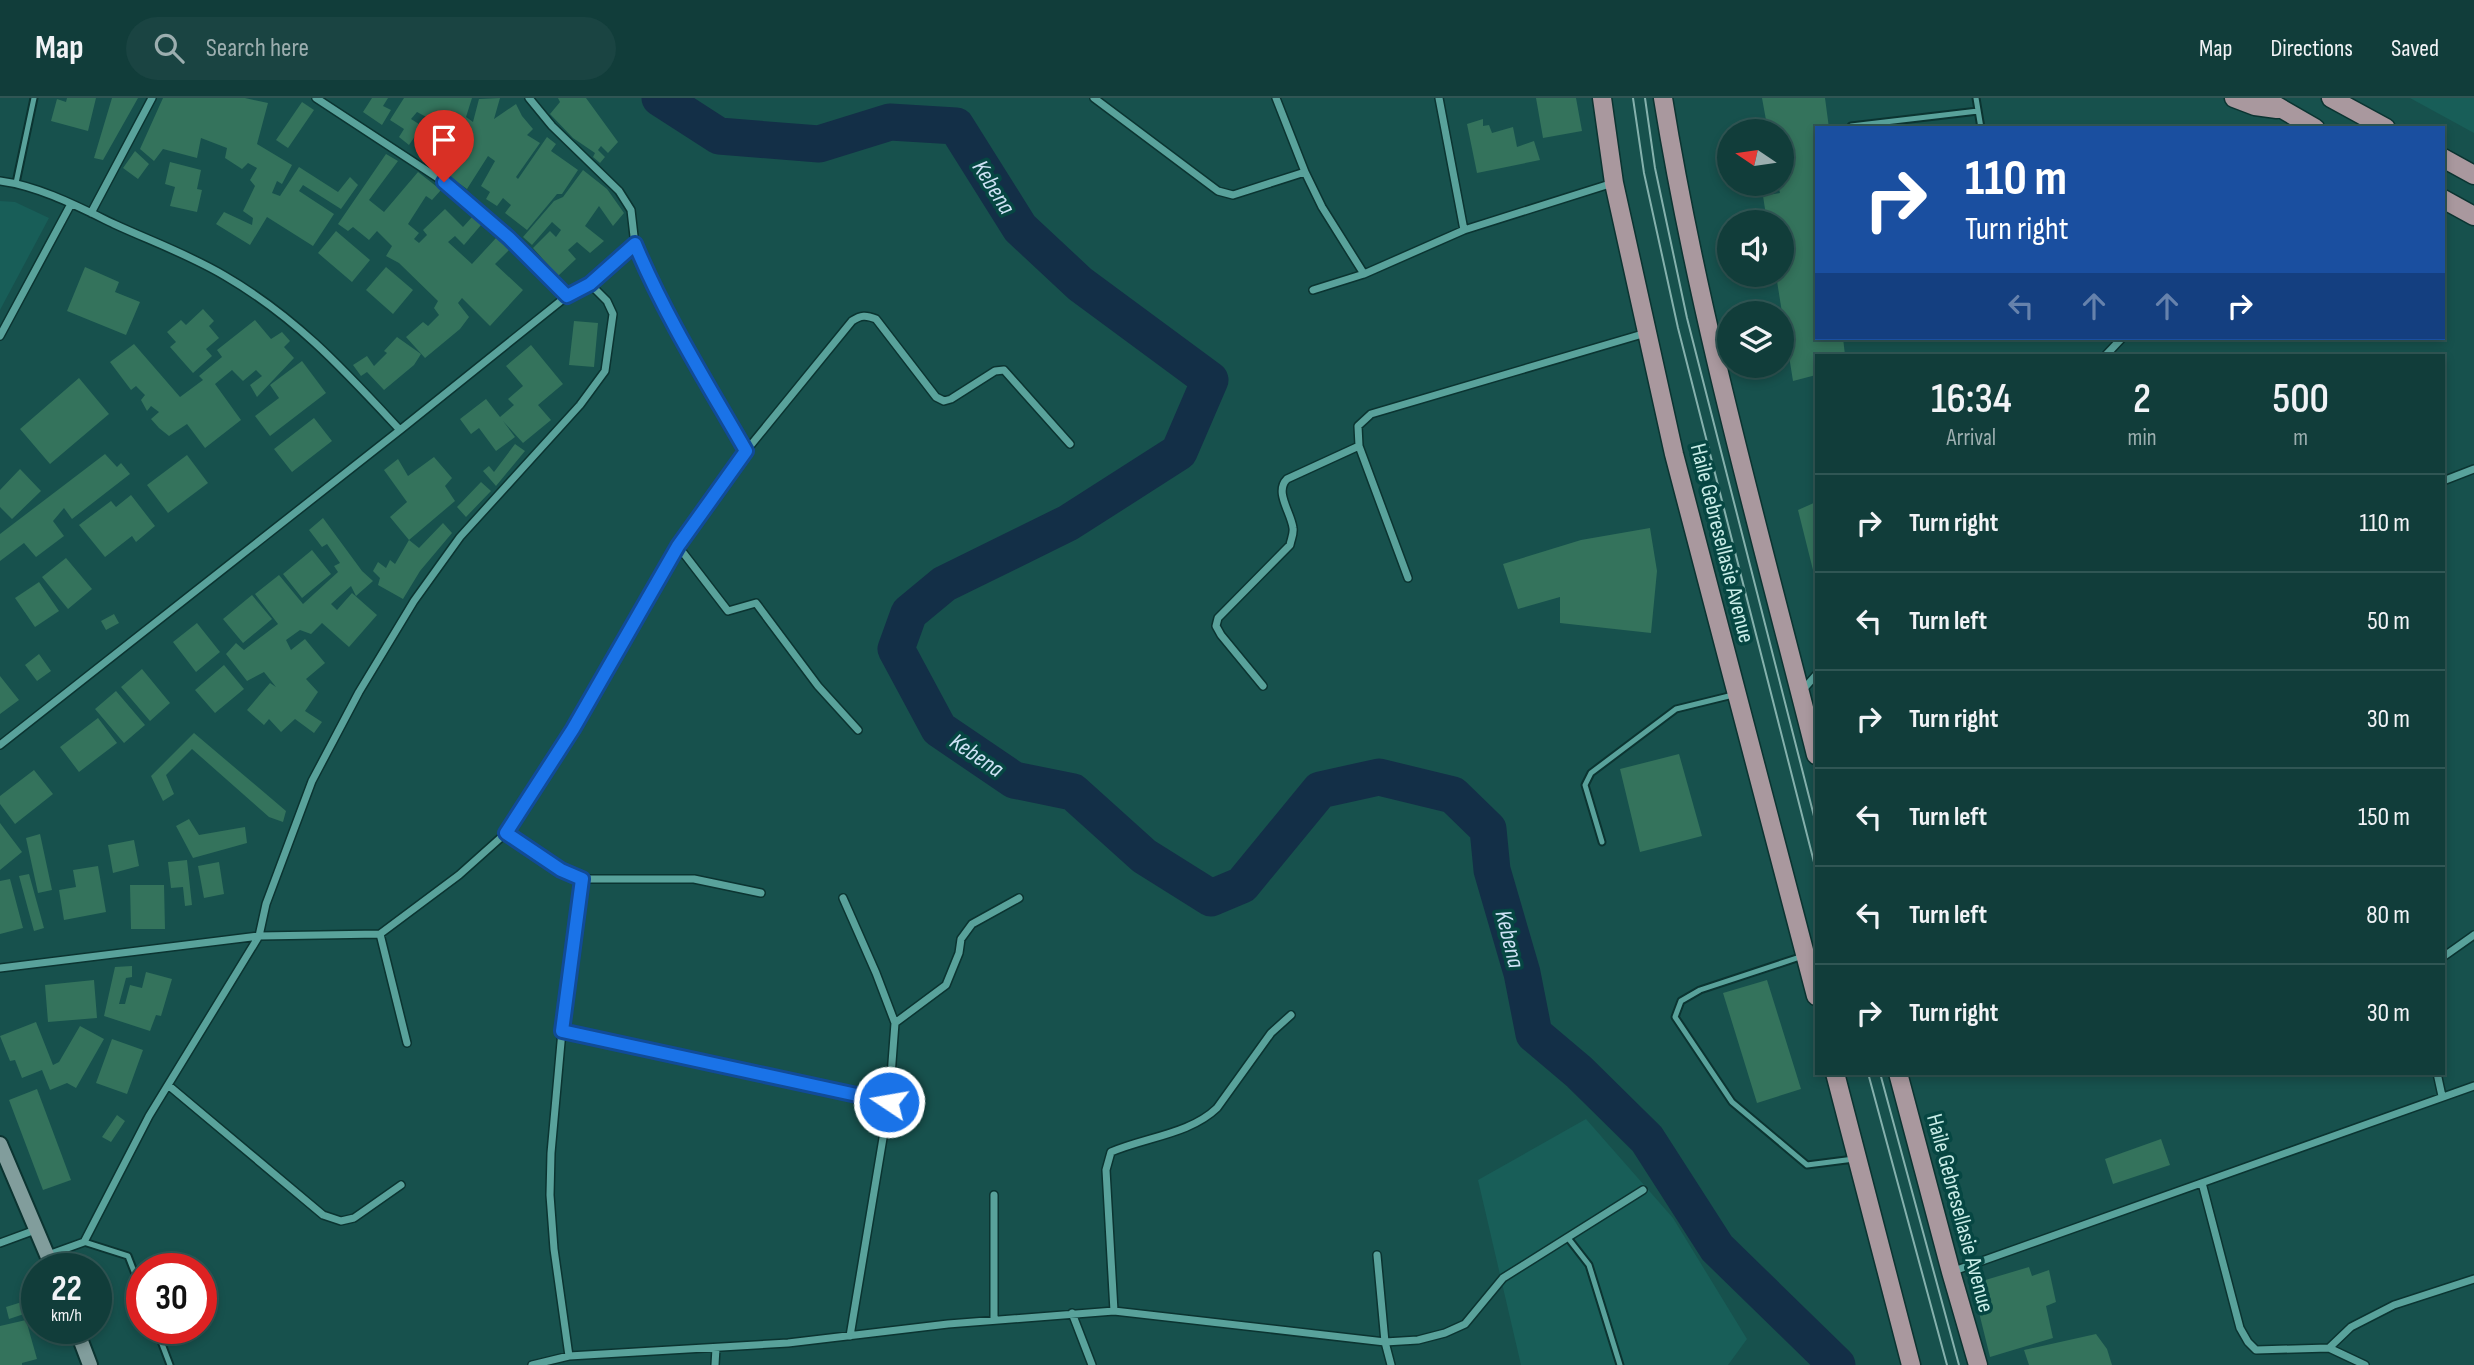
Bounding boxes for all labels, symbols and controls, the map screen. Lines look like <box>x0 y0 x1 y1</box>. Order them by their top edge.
search box <box>126 17 616 80</box>
text: Map <box>35 28 84 68</box>
icon: search <box>150 29 188 67</box>
text: Search here <box>206 33 309 64</box>
text: Map <box>2199 34 2232 63</box>
text: Directions <box>2270 34 2353 63</box>
text: Saved <box>2391 34 2439 63</box>
pin <box>414 110 474 182</box>
north arrow <box>1717 119 1794 196</box>
map controls <box>1717 119 1794 378</box>
icon: arrive <box>425 121 463 159</box>
text: 110 m <box>1965 150 2067 209</box>
icon: right <box>1850 154 1941 245</box>
water label: Kebena <box>966 155 1021 220</box>
button: sound <box>1717 210 1794 287</box>
text: Turn right <box>1965 210 2069 249</box>
icon: left <box>2002 287 2040 325</box>
icon: ahead <box>2075 287 2113 325</box>
icon: ahead <box>2148 287 2186 325</box>
icon: right <box>2221 287 2259 325</box>
button: layers <box>1717 301 1794 378</box>
text: 16:34 <box>1931 374 2012 425</box>
text: 2 <box>2133 374 2151 425</box>
text: 500 <box>2272 374 2329 425</box>
text: Arrival <box>1947 424 1996 452</box>
text: min <box>2128 424 2157 452</box>
text: m <box>2293 424 2308 452</box>
street label: Haile Gebresellasie Avenue <box>1684 441 1760 646</box>
icon: right <box>1850 504 1888 542</box>
text: Turn right <box>1909 508 1998 539</box>
text: 110 m <box>2359 508 2410 539</box>
icon: left <box>1850 602 1888 640</box>
text: Turn left <box>1909 606 1987 637</box>
text: 50 m <box>2367 606 2410 637</box>
icon: right <box>1850 700 1888 738</box>
text: Turn right <box>1909 704 1998 735</box>
text: 30 m <box>2367 704 2410 735</box>
water label: Kebena <box>944 727 1009 784</box>
icon: left <box>1850 798 1888 836</box>
text: Turn left <box>1909 802 1987 833</box>
text: 150 m <box>2358 802 2410 833</box>
icon: left <box>1850 896 1888 934</box>
text: Turn left <box>1909 900 1987 931</box>
text: 80 m <box>2366 900 2410 931</box>
water label: Kebena <box>1488 907 1531 971</box>
icon: right <box>1850 994 1888 1032</box>
text: Turn right <box>1909 998 1998 1029</box>
text: 30 m <box>2367 998 2410 1029</box>
position arrow <box>852 1065 926 1139</box>
street label: Haile Gebresellasie Avenue <box>1920 1111 2000 1316</box>
speed limit sign: 30 <box>126 1253 217 1344</box>
text: 22 <box>51 1268 82 1311</box>
text: km/h <box>51 1305 82 1326</box>

